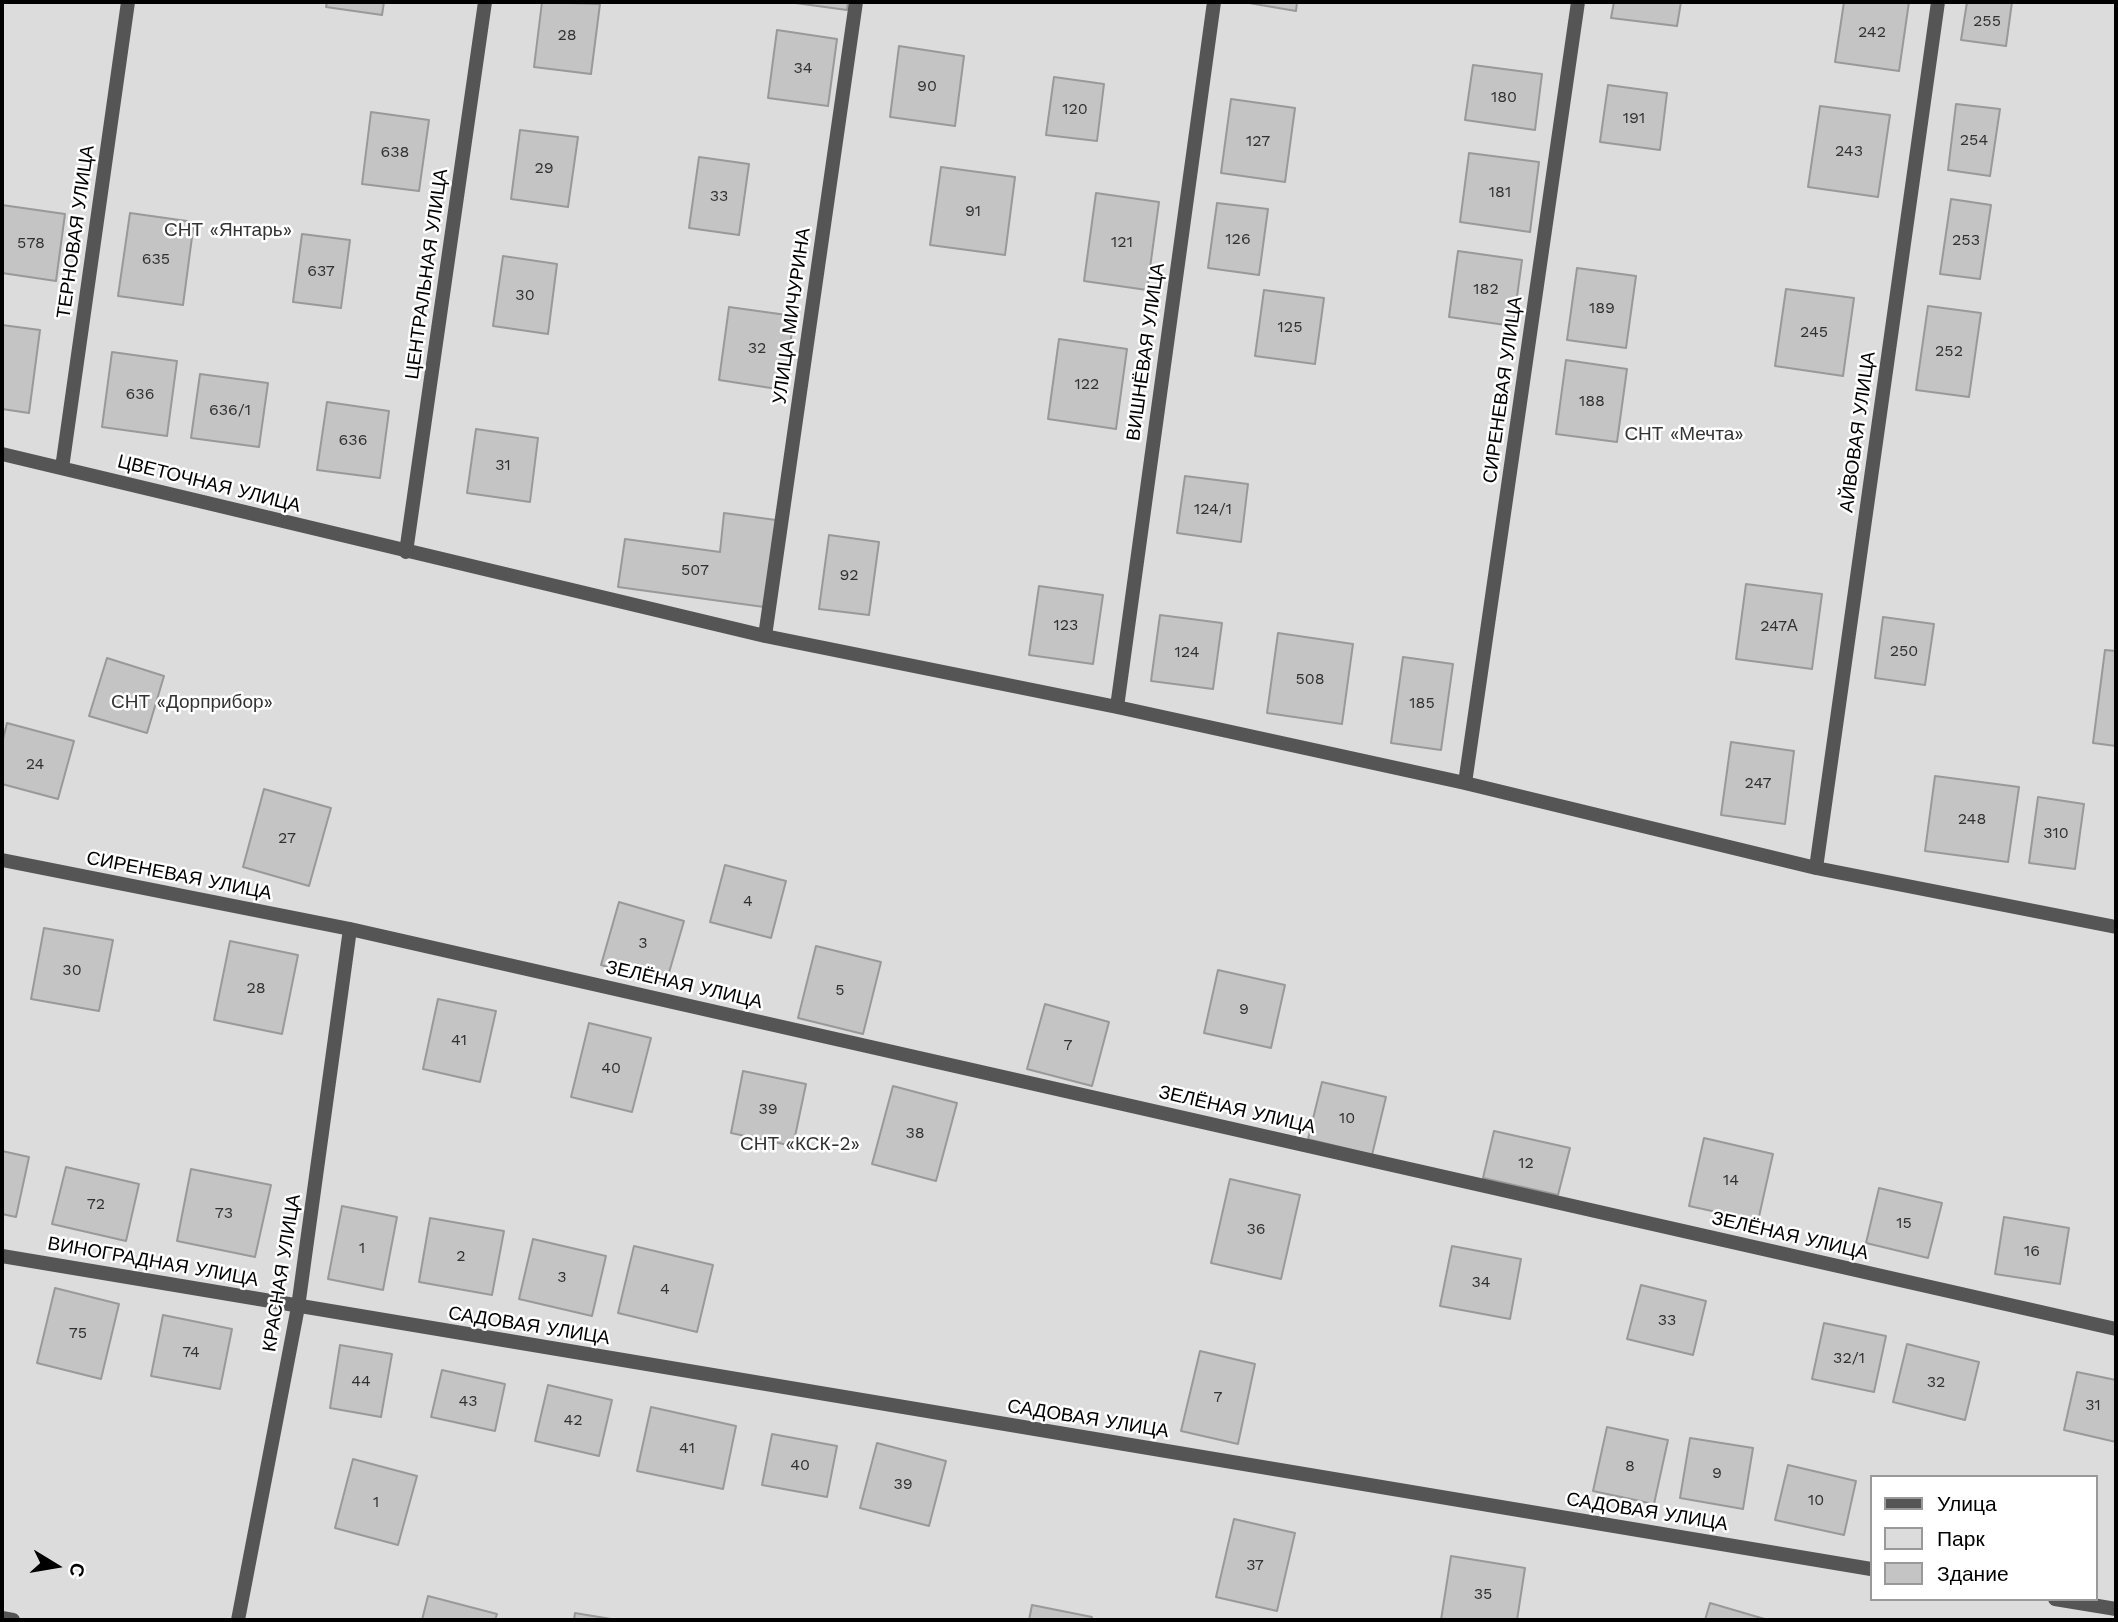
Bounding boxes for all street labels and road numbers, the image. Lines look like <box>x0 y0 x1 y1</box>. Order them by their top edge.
street label: ТЕРНОВАЯ УЛИЦА <box>53 144 99 320</box>
street label: ЦЕНТРАЛЬНАЯ УЛИЦА <box>401 167 453 381</box>
street label: УЛИЦА МИЧУРИНА <box>768 226 816 406</box>
street label: ВИШНЁВАЯ УЛИЦА <box>1122 262 1170 442</box>
street label: СИРЕНЕВАЯ УЛИЦА <box>1479 295 1527 485</box>
street label: АЙВОВАЯ УЛИЦА <box>1835 350 1881 514</box>
street label: ЦВЕТОЧНАЯ УЛИЦА <box>115 450 303 518</box>
street label: СИРЕНЕВАЯ УЛИЦА <box>84 847 274 905</box>
street label: ЗЕЛЁНАЯ УЛИЦА <box>603 956 765 1014</box>
street label: ЗЕЛЁНАЯ УЛИЦА <box>1156 1081 1318 1139</box>
street label: КРАСНАЯ УЛИЦА <box>258 1193 306 1353</box>
street label: ЗЕЛЁНАЯ УЛИЦА <box>1709 1207 1871 1265</box>
street label: ВИНОГРАДНАЯ УЛИЦА <box>46 1232 260 1292</box>
street label: САДОВАЯ УЛИЦА <box>446 1302 612 1350</box>
street label: САДОВАЯ УЛИЦА <box>1005 1395 1171 1443</box>
street label: САДОВАЯ УЛИЦА <box>1564 1488 1730 1536</box>

